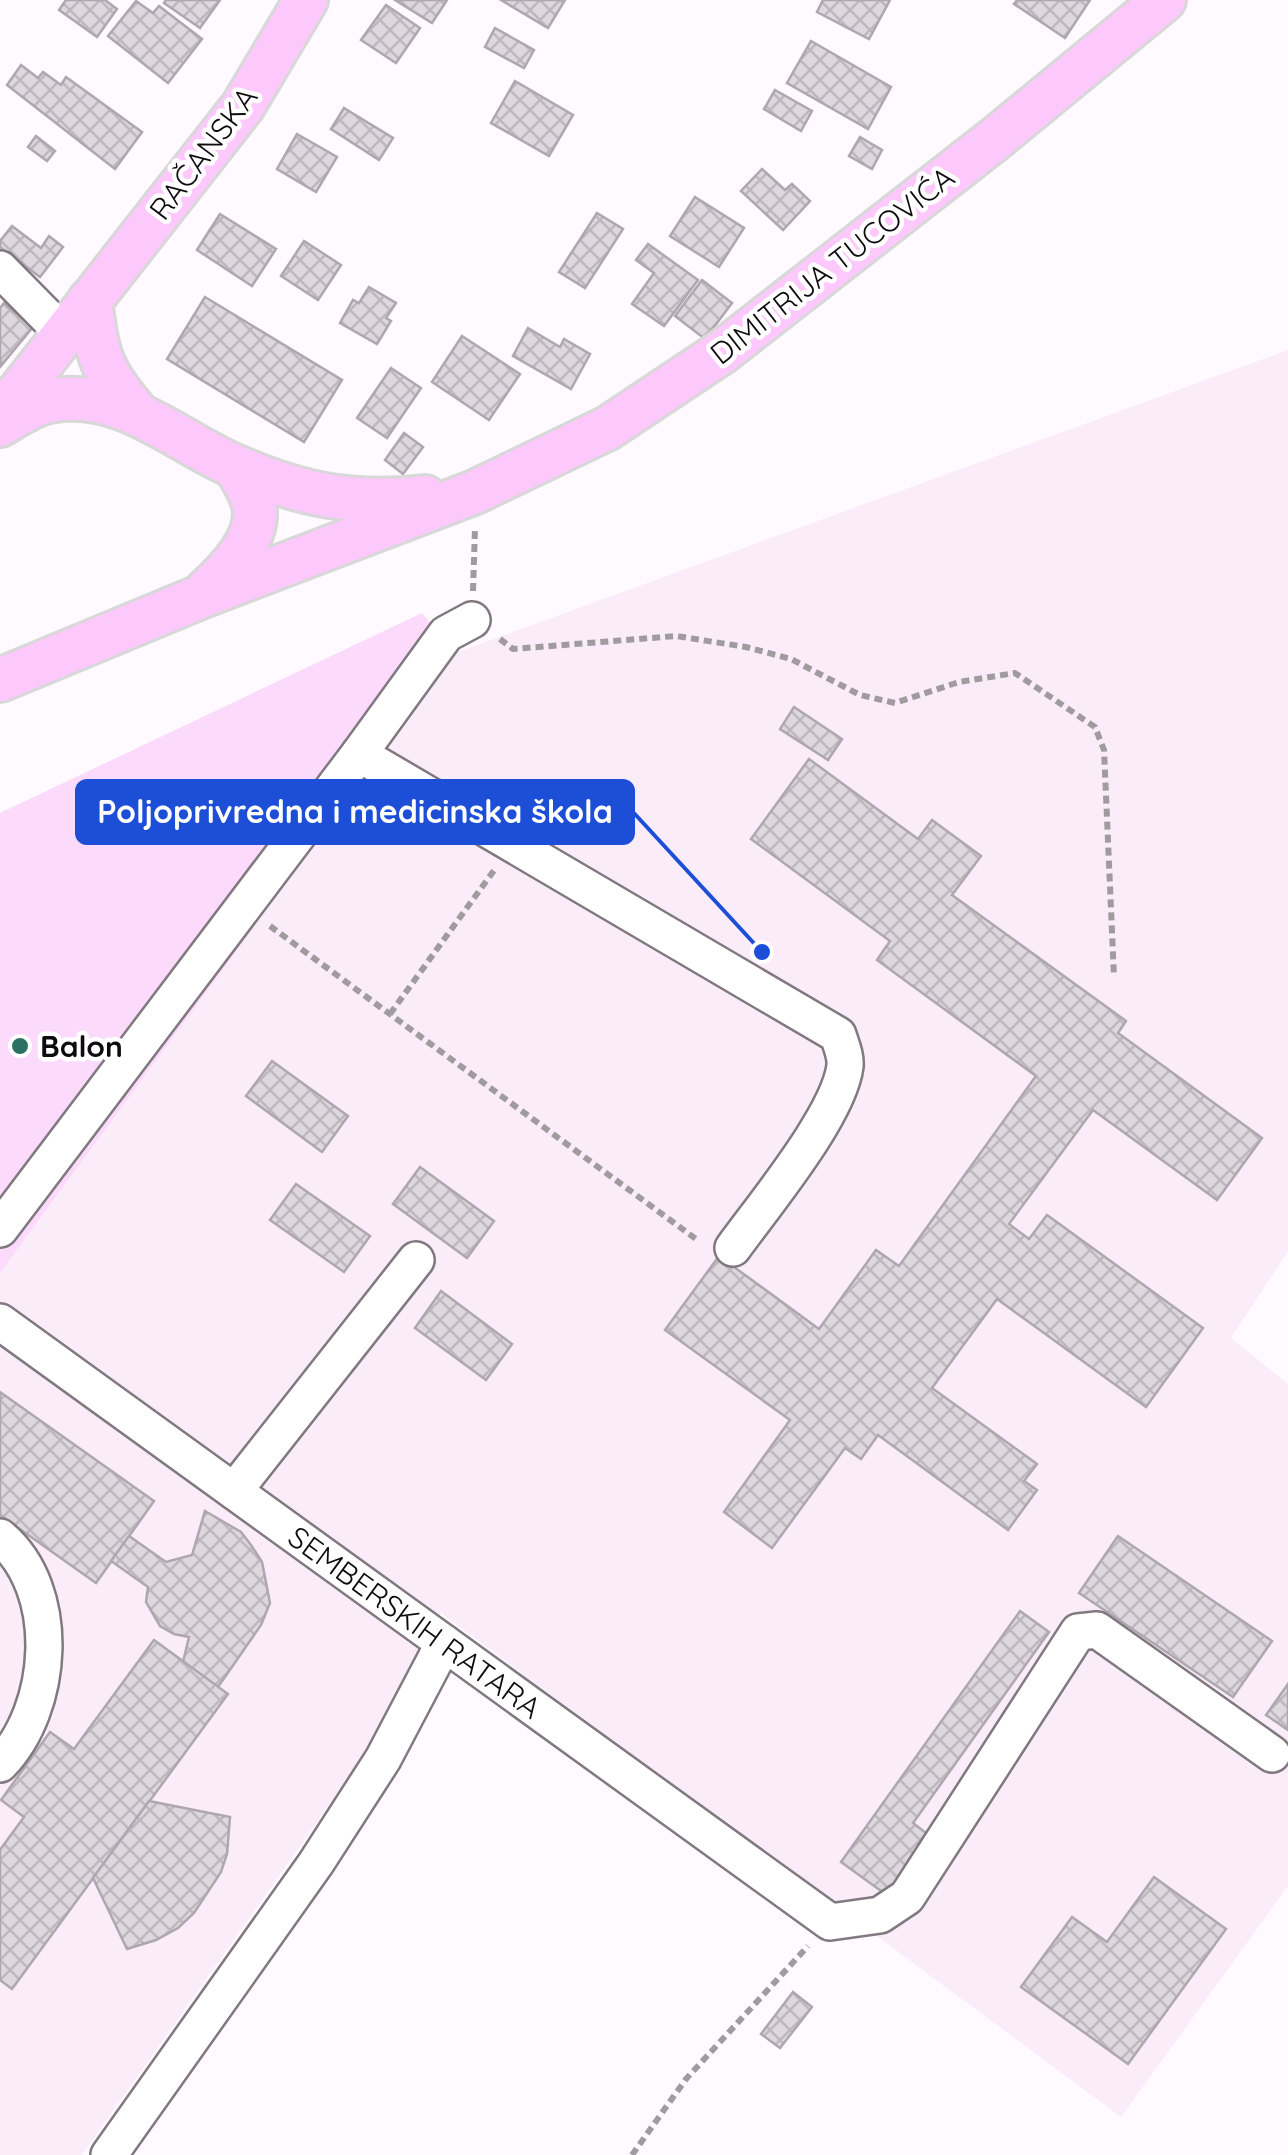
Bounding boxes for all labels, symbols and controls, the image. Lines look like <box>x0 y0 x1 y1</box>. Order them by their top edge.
street label: RAČANSKA <box>141 79 265 227</box>
street label: DIMITRIJA TUCOVIĆA <box>702 158 962 372</box>
callout: Poljoprivredna i medicinska škola <box>77 781 633 843</box>
text: Poljoprivredna i medicinska škola <box>97 791 613 831</box>
place label: Balon <box>40 1027 123 1065</box>
marker: Balon <box>9 1035 31 1057</box>
street label: SEMBERSKIH RATARA <box>281 1517 549 1727</box>

